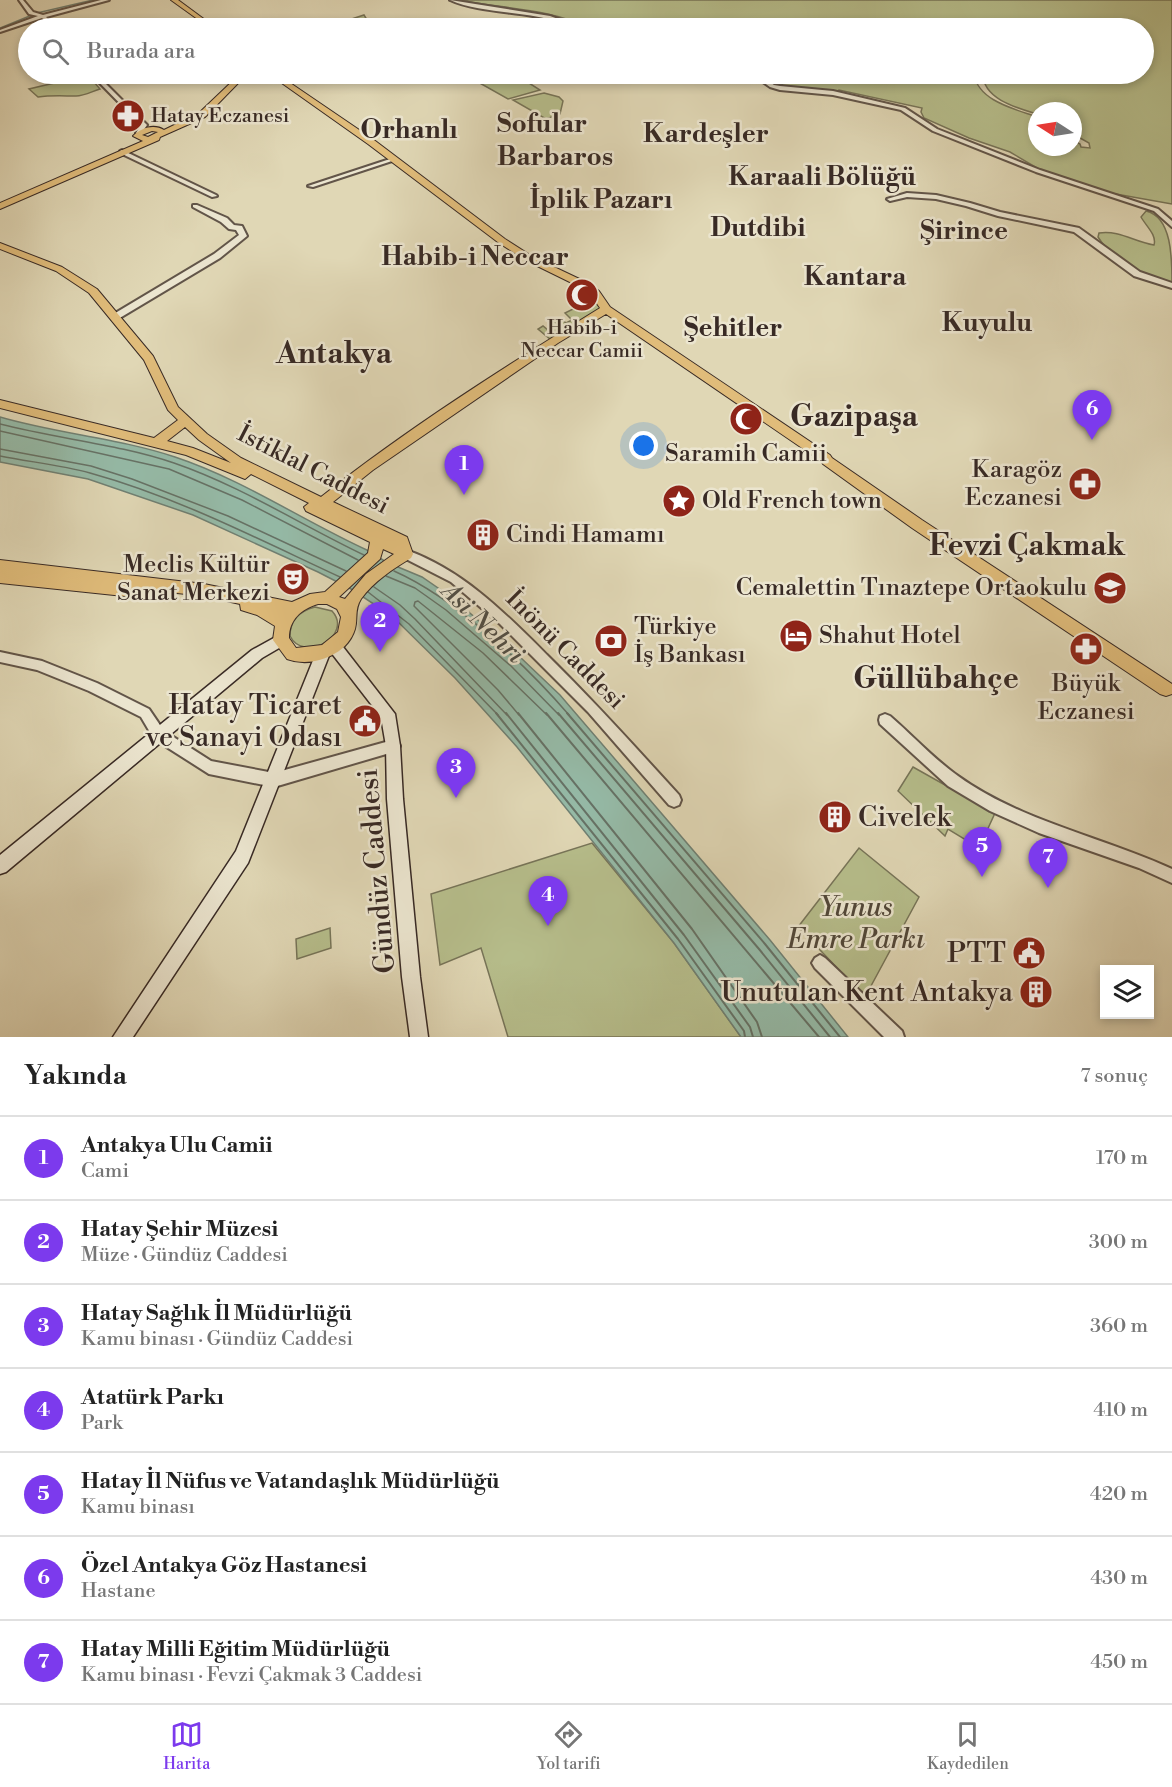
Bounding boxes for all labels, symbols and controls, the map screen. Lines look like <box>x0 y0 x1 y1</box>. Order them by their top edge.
search box <box>18 18 1154 84</box>
icon: search <box>39 35 72 68</box>
text: Burada ara <box>87 38 195 65</box>
pharmacy icon: Hatay Eczanesi <box>110 98 146 134</box>
north arrow <box>1028 102 1082 156</box>
place label: Hatay Eczanesi <box>151 104 290 129</box>
district label: Sofular <box>497 108 587 140</box>
district label: Orhanlı <box>360 114 458 146</box>
district label: Kardeşler <box>643 118 769 150</box>
district label: Barbaros <box>497 141 613 173</box>
district label: Karaali Bölüğü <box>728 161 916 193</box>
district label: İplik Pazarı <box>530 182 672 216</box>
district label: Dutdibi <box>710 212 806 244</box>
district label: Şirince <box>920 215 1008 247</box>
district label: Habib-i Neccar <box>381 241 569 273</box>
district label: Kantara <box>804 261 907 293</box>
mosque icon: Habib-i Neccar Camii <box>564 277 600 313</box>
district label: Kuyulu <box>942 307 1032 339</box>
district label: Şehitler <box>684 312 782 344</box>
place label: Habib-i Neccar Camii <box>521 316 644 364</box>
district label: Antakya <box>275 335 393 373</box>
pin: 6 <box>1072 390 1112 440</box>
district label: Gazipaşa <box>790 398 919 436</box>
mosque icon: Saramih Camii <box>728 401 764 437</box>
street label: İstiklal Caddesi <box>232 418 395 521</box>
your location <box>629 431 658 460</box>
place label: Saramih Camii <box>665 439 827 469</box>
pin: 1 <box>444 446 484 495</box>
place label: Karagöz Eczanesi <box>965 455 1062 513</box>
pharmacy icon: Karagöz Eczanesi <box>1067 466 1103 502</box>
place icon: Old French town <box>661 483 697 519</box>
place label: Old French town <box>702 486 882 516</box>
building icon: Cindi Hamamı <box>465 517 501 553</box>
place label: Cindi Hamamı <box>506 520 665 550</box>
district label: Fevzi Çakmak <box>929 527 1126 565</box>
place label: Meclis Kültür Sanat Merkezi <box>117 550 270 608</box>
theatre icon: Meclis Kültür Sanat Merkezi <box>275 561 311 597</box>
school or university icon: Cemalettin Tınaztepe Ortaokulu <box>1092 570 1128 606</box>
water label: Asi Nehri <box>432 573 532 671</box>
place label: Cemalettin Tınaztepe Ortaokulu <box>736 573 1087 603</box>
street label: İnönü Caddesi <box>499 583 632 716</box>
pin: 2 <box>360 602 400 652</box>
place label: Türkiye İş Bankası <box>634 612 746 670</box>
hotel icon: Shahut Hotel <box>778 618 814 654</box>
place label: Shahut Hotel <box>819 621 961 651</box>
bank icon: Türkiye İş Bankası <box>593 623 629 659</box>
pharmacy icon: Büyük Eczanesi <box>1068 631 1104 667</box>
district label: Güllübahçe <box>853 660 1019 698</box>
place label: Büyük Eczanesi <box>1037 669 1135 727</box>
place label: Hatay Ticaret ve Sanayi Odası <box>145 688 342 755</box>
public building icon: Hatay Ticaret ve Sanayi Odası <box>347 703 383 739</box>
pin: 3 <box>436 748 476 798</box>
street label: Gündüz Caddesi <box>351 767 403 975</box>
building icon: Civelek <box>817 799 853 835</box>
place label: Civelek <box>858 800 953 835</box>
pin: 5 <box>962 828 1002 877</box>
pin: 7 <box>1028 838 1068 888</box>
pin: 4 <box>528 876 568 926</box>
park label: Yunus Emre Parkı <box>785 890 925 957</box>
public building icon: PTT <box>1011 935 1047 971</box>
place label: PTT <box>947 936 1006 971</box>
map controls <box>1100 965 1154 1019</box>
button: layers <box>1100 965 1154 1019</box>
building icon: Unutulan Kent Antakya <box>1018 974 1054 1010</box>
place label: Unutulan Kent Antakya <box>720 975 1014 1010</box>
text: Yakında <box>24 1060 127 1092</box>
text: 7 sonuç <box>1080 1064 1148 1089</box>
text: Antakya Ulu Camii <box>81 1132 272 1159</box>
text: 1 <box>39 1146 48 1171</box>
text: 170 m <box>1096 1146 1148 1171</box>
text: Cami <box>81 1159 129 1184</box>
text: Hatay Şehir Müzesi <box>81 1216 278 1243</box>
text: 2 <box>37 1230 50 1255</box>
text: 300 m <box>1089 1230 1148 1255</box>
text: Müze · Gündüz Caddesi <box>81 1243 288 1268</box>
text: Hatay Sağlık İl Müdürlüğü <box>81 1300 352 1327</box>
text: 3 <box>37 1314 50 1339</box>
text: 360 m <box>1090 1314 1148 1339</box>
text: Kamu binası · Gündüz Caddesi <box>81 1327 353 1352</box>
text: Atatürk Parkı <box>81 1384 224 1411</box>
text: 4 <box>37 1398 50 1423</box>
text: 410 m <box>1093 1398 1148 1423</box>
text: Park <box>81 1411 123 1436</box>
text: Hatay İl Nüfus ve Vatandaşlık Müdürlüğü <box>81 1468 500 1495</box>
text: 5 <box>37 1482 50 1507</box>
text: 420 m <box>1090 1482 1148 1507</box>
text: Kamu binası <box>81 1495 195 1520</box>
text: Özel Antakya Göz Hastanesi <box>81 1552 367 1579</box>
text: 6 <box>37 1566 50 1591</box>
text: 430 m <box>1090 1566 1148 1591</box>
text: Hastane <box>81 1579 156 1604</box>
text: Hatay Milli Eğitim Müdürlüğü <box>81 1636 390 1663</box>
text: 7 <box>38 1650 49 1675</box>
text: 450 m <box>1090 1650 1148 1675</box>
text: Kamu binası · Fevzi Çakmak 3 Caddesi <box>81 1663 422 1688</box>
tab: Harita <box>163 1718 210 1774</box>
tab: Yol tarifi <box>537 1718 601 1774</box>
tab: Kaydedilen <box>927 1718 1009 1774</box>

